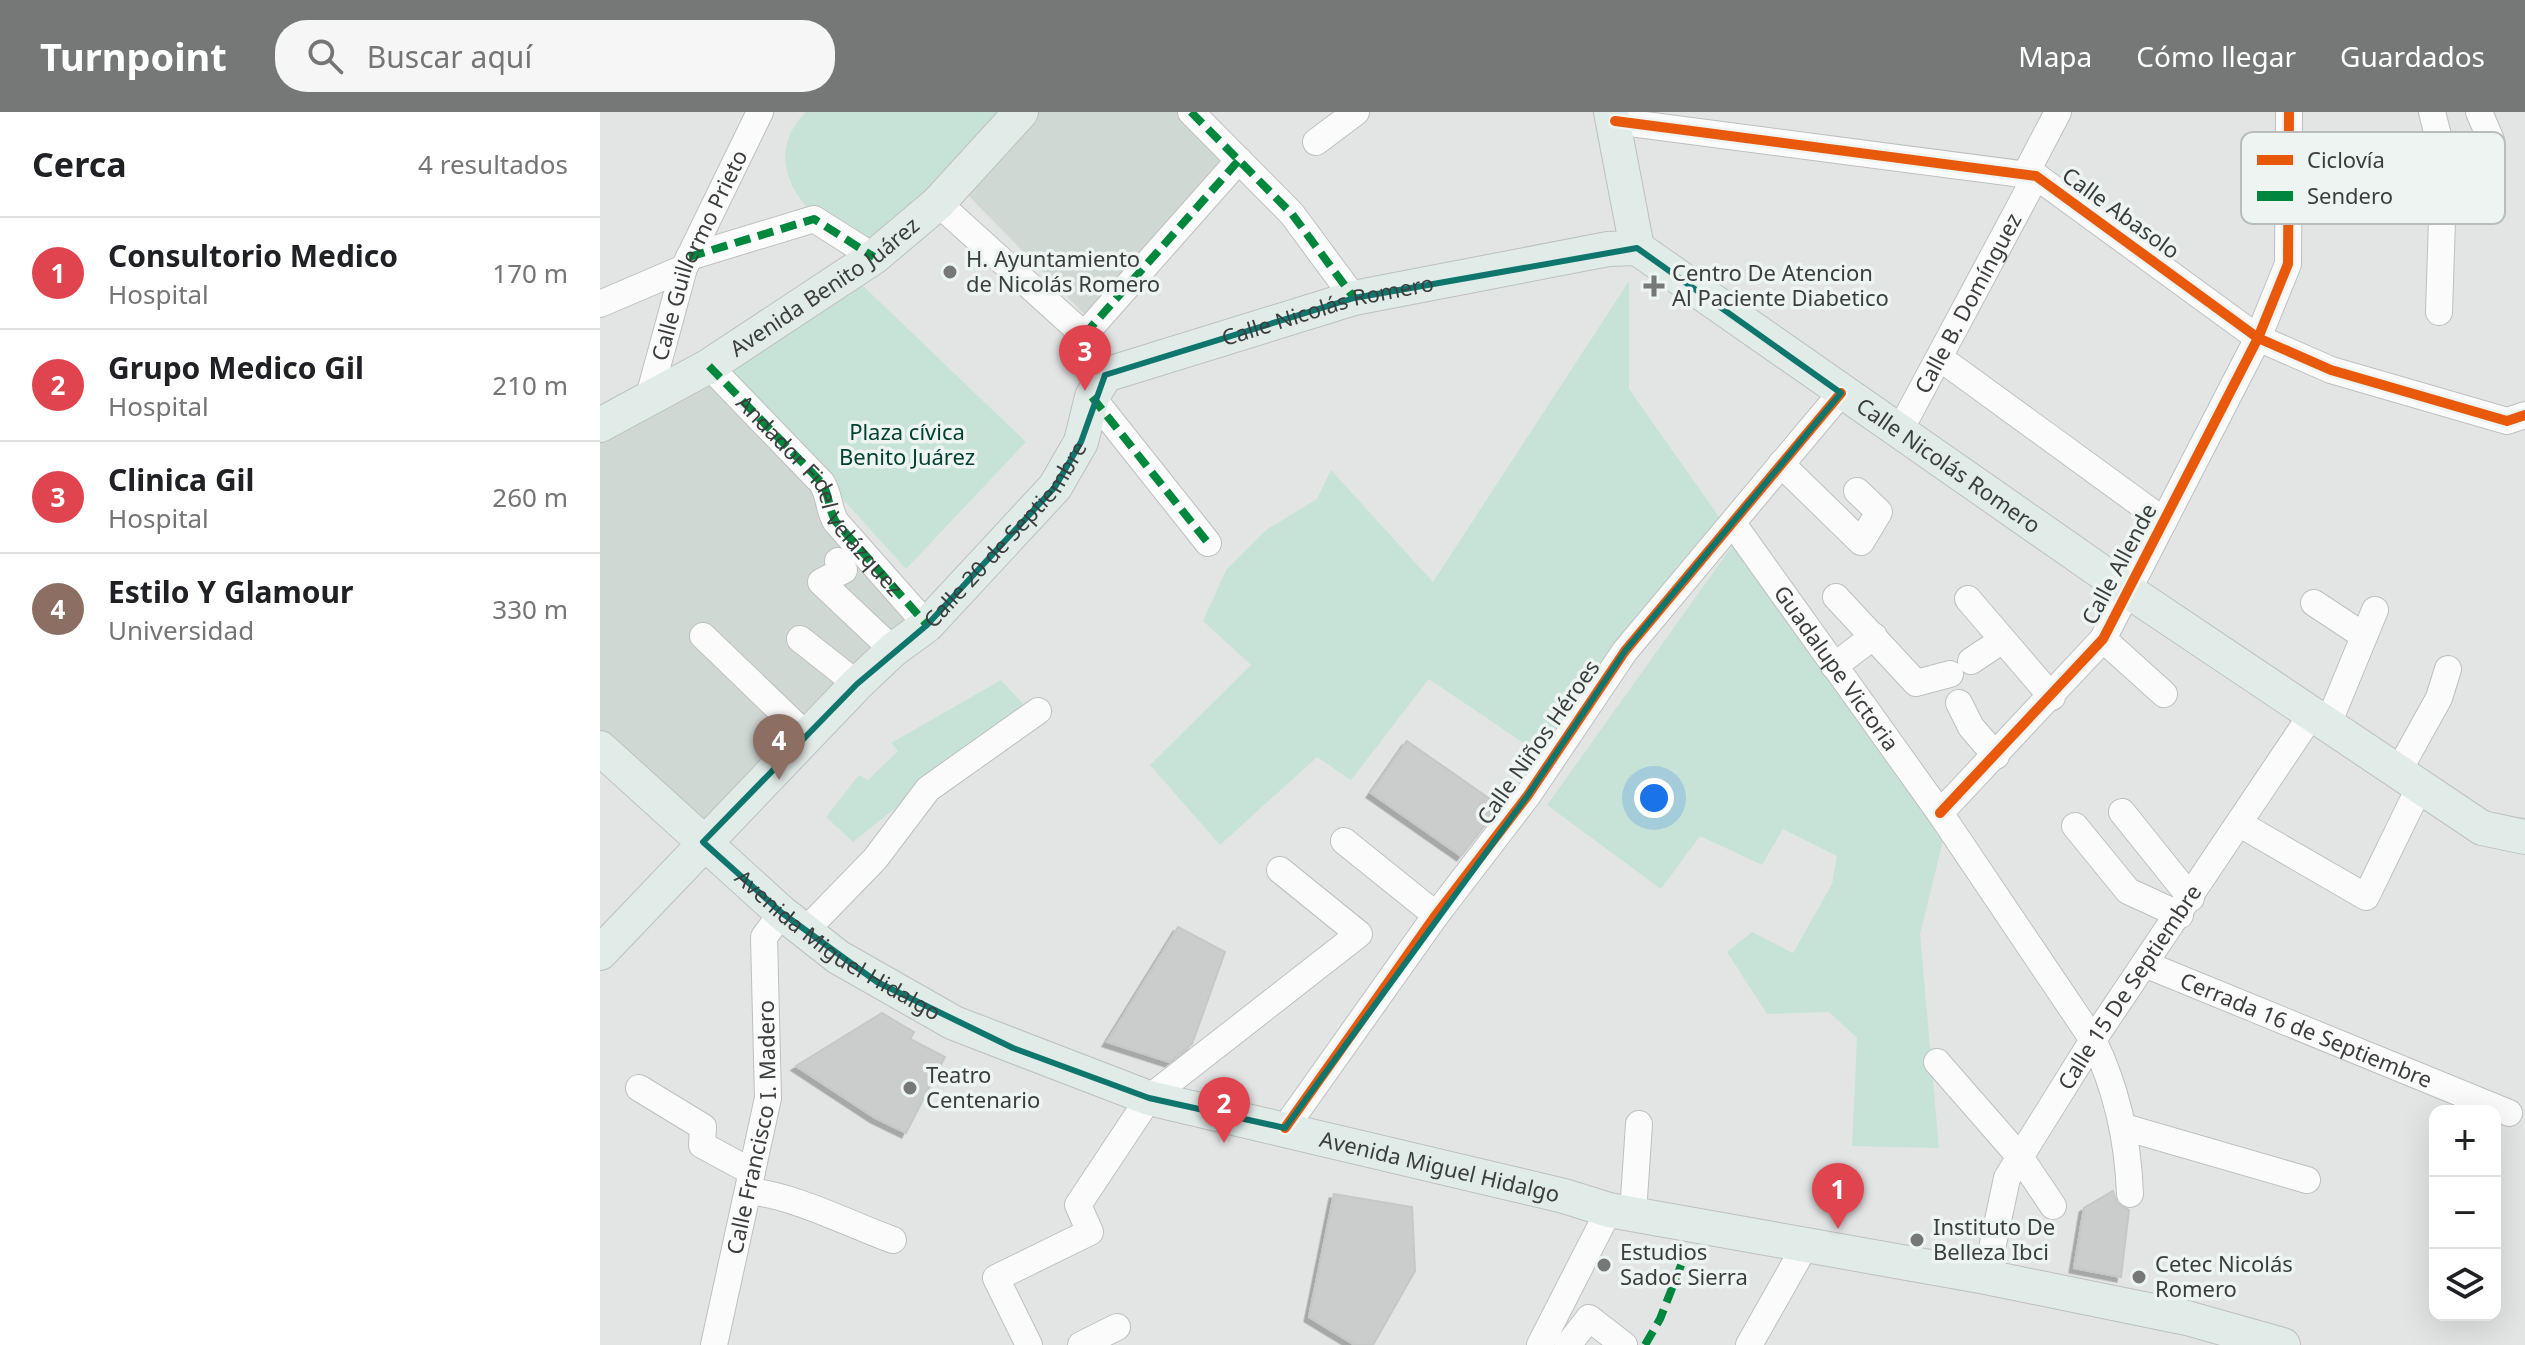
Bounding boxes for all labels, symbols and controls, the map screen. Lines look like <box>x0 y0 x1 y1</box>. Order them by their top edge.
search box <box>275 20 835 92</box>
text: Turnpoint <box>40 30 227 82</box>
icon: search <box>303 34 347 78</box>
text: Buscar aquí <box>367 36 532 77</box>
text: Mapa <box>2018 37 2092 75</box>
text: Cómo llegar <box>2136 37 2296 75</box>
text: Guardados <box>2340 37 2485 75</box>
legend <box>2241 132 2505 224</box>
text: Cerca <box>32 141 127 187</box>
street label: Calle Guillermo Prieto <box>643 144 753 364</box>
text: Ciclovía <box>2307 144 2385 174</box>
text: 4 resultados <box>418 146 568 182</box>
street label: Calle Abasolo <box>2057 159 2186 265</box>
text: Sendero <box>2307 180 2393 210</box>
street label: Calle B. Domínguez <box>1906 207 2028 398</box>
street label: Avenida Benito Juárez <box>723 210 925 362</box>
text: Consultorio Medico <box>108 235 398 276</box>
place label: H. Ayuntamiento de Nicolás Romero <box>966 243 1160 298</box>
text: 1 <box>51 255 65 291</box>
text: 170 m <box>492 255 568 291</box>
place label: Centro De Atencion Al Paciente Diabetico <box>1672 257 1889 312</box>
marker: H. Ayuntamiento de Nicolás Romero <box>941 263 959 281</box>
street label: Calle Nicolás Romero <box>1218 267 1436 352</box>
marker: Centro De Atencion Al Paciente Diabetico <box>1643 275 1665 297</box>
text: Hospital <box>108 276 209 312</box>
pin: 3 <box>1059 325 1111 391</box>
text: Grupo Medico Gil <box>108 347 364 388</box>
text: 2 <box>51 367 65 403</box>
text: 210 m <box>492 367 568 403</box>
text: Hospital <box>108 388 209 424</box>
street label: Andador Fidel Velázquez <box>731 388 910 602</box>
street label: Calle Nicolás Romero <box>1851 390 2047 539</box>
park label: Plaza cívica Benito Juárez <box>839 416 975 471</box>
street label: Calle 20 de Septiembre <box>916 435 1093 633</box>
text: Clinica Gil <box>108 459 255 500</box>
text: 3 <box>51 479 65 515</box>
text: 260 m <box>492 479 568 515</box>
street label: Calle Allende <box>2074 498 2163 629</box>
text: Hospital <box>108 500 209 536</box>
text: Estilo Y Glamour <box>108 571 353 612</box>
street label: Guadalupe Victoria <box>1768 579 1907 756</box>
text: 4 <box>51 591 65 627</box>
text: 330 m <box>492 591 568 627</box>
text: Universidad <box>108 612 254 648</box>
street label: Calle Niños Héroes <box>1469 653 1605 830</box>
pin: 4 <box>753 714 805 780</box>
your location <box>1634 778 1674 818</box>
street label: Avenida Miguel Hidalgo <box>729 862 947 1027</box>
street label: Calle 15 De Septiembre <box>2050 878 2207 1095</box>
street label: Cerrada 16 de Septiembre <box>2176 964 2437 1094</box>
street label: Calle Francisco I. Madero <box>718 1000 782 1257</box>
place label: Teatro Centenario <box>926 1059 1040 1114</box>
pin: 2 <box>1198 1077 1250 1143</box>
marker: Teatro Centenario <box>901 1079 919 1097</box>
map controls <box>2429 1105 2501 1321</box>
button: + <box>2429 1105 2501 1177</box>
street label: Avenida Miguel Hidalgo <box>1317 1123 1563 1209</box>
pin: 1 <box>1812 1163 1864 1229</box>
button: − <box>2429 1177 2501 1249</box>
place label: Instituto De Belleza Ibci <box>1933 1211 2055 1266</box>
marker: Instituto De Belleza Ibci <box>1908 1231 1926 1249</box>
place label: Estudios Sadoc Sierra <box>1620 1236 1748 1291</box>
place label: Cetec Nicolás Romero <box>2155 1248 2293 1303</box>
button: layers <box>2429 1249 2501 1321</box>
marker: Estudios Sadoc Sierra <box>1595 1256 1613 1274</box>
marker: Cetec Nicolás Romero <box>2130 1268 2148 1286</box>

